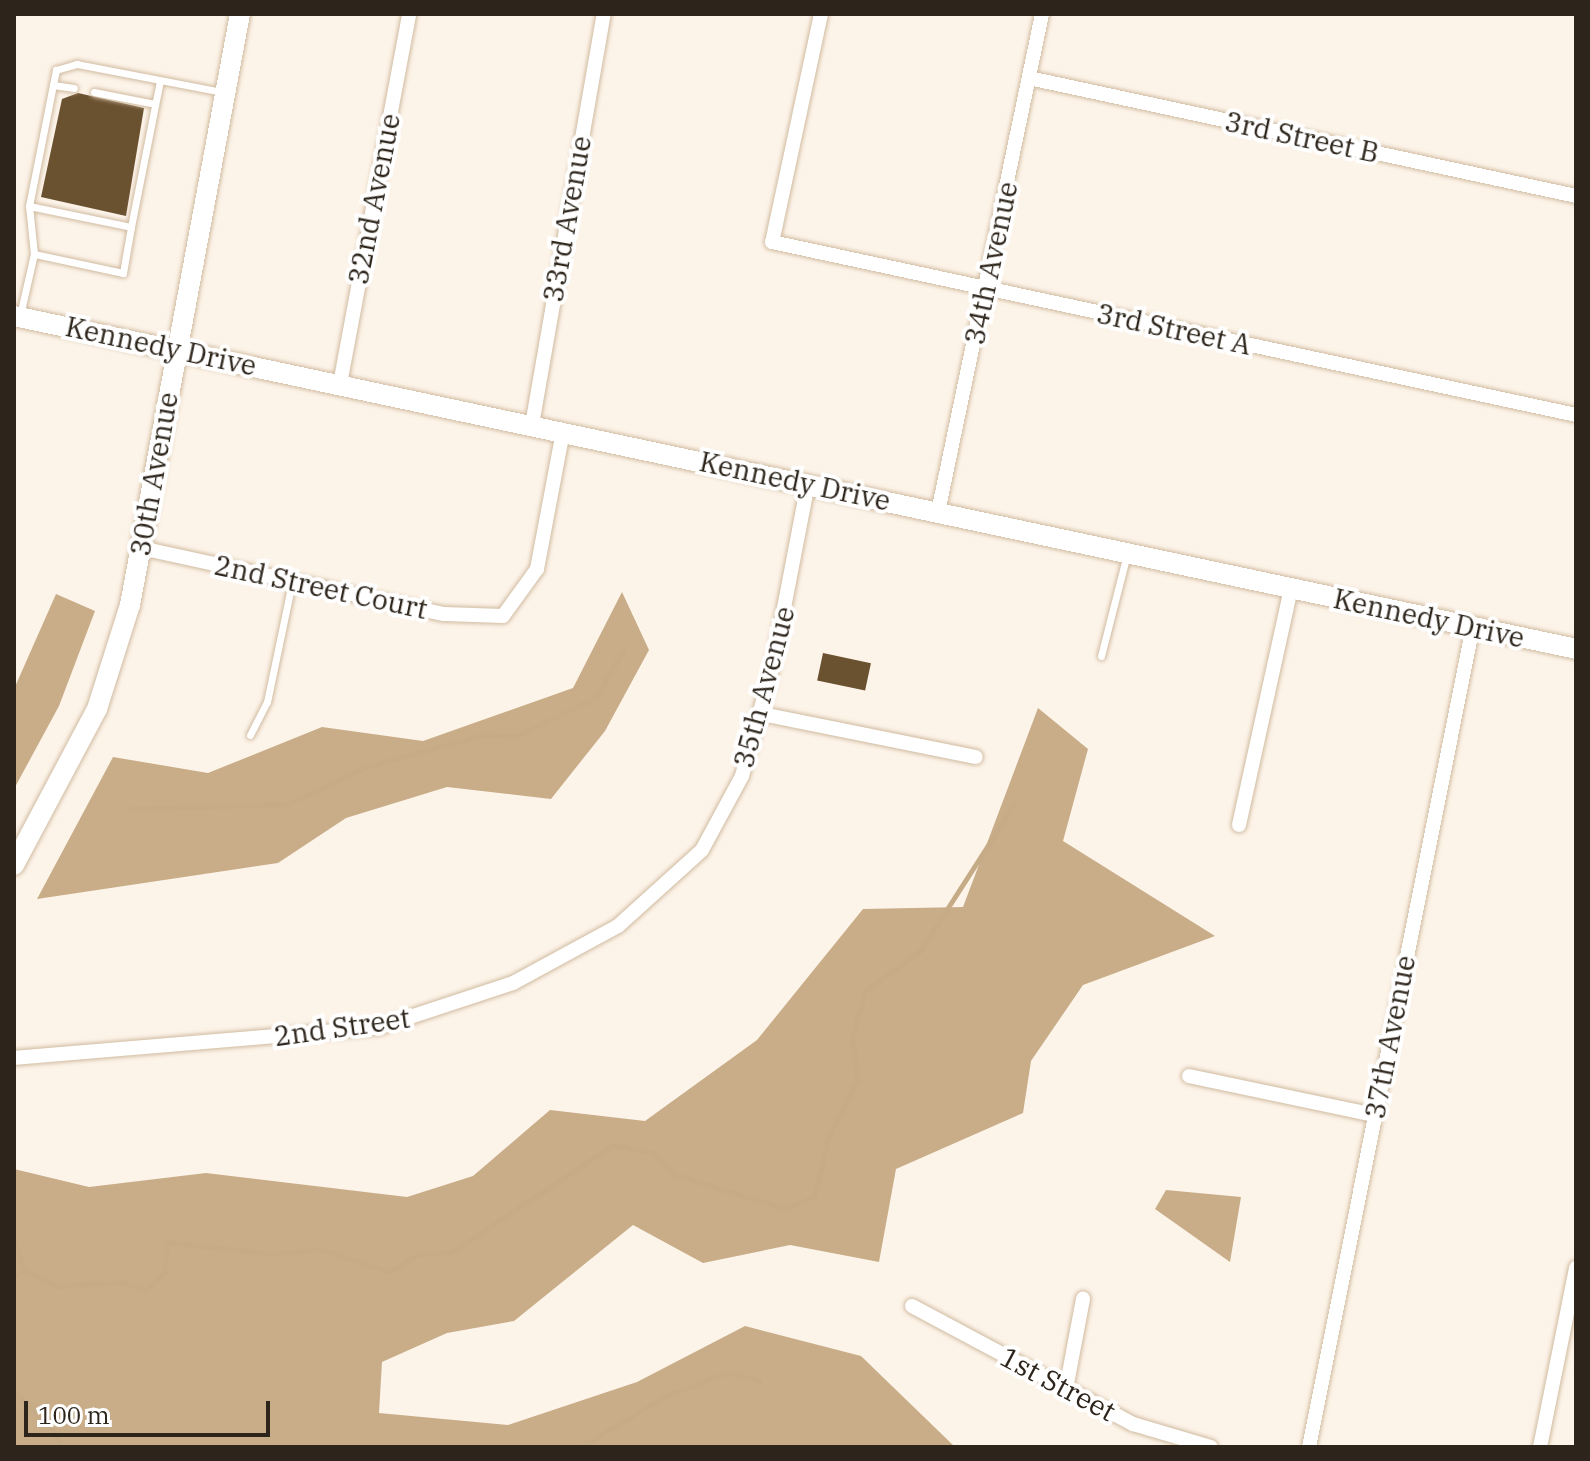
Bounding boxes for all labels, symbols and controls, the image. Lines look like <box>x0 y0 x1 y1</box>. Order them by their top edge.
street label: 3rd Street B <box>1222 104 1382 170</box>
street label: 32nd Avenue <box>341 111 407 287</box>
street label: 33rd Avenue <box>536 133 598 305</box>
street label: 34th Avenue <box>957 178 1025 348</box>
street label: 3rd Street A <box>1094 296 1254 362</box>
street label: Kennedy Drive <box>62 309 260 383</box>
street label: 30th Avenue <box>123 389 185 559</box>
street label: Kennedy Drive <box>696 444 894 518</box>
street label: 2nd Street Court <box>211 548 431 626</box>
street label: Kennedy Drive <box>1330 581 1528 655</box>
street label: 35th Avenue <box>726 603 802 771</box>
street label: 37th Avenue <box>1358 952 1422 1122</box>
street label: 2nd Street <box>272 1001 412 1053</box>
street label: 1st Street <box>995 1340 1121 1428</box>
scale bar <box>28 1385 274 1435</box>
text: 100 m <box>38 1399 110 1431</box>

